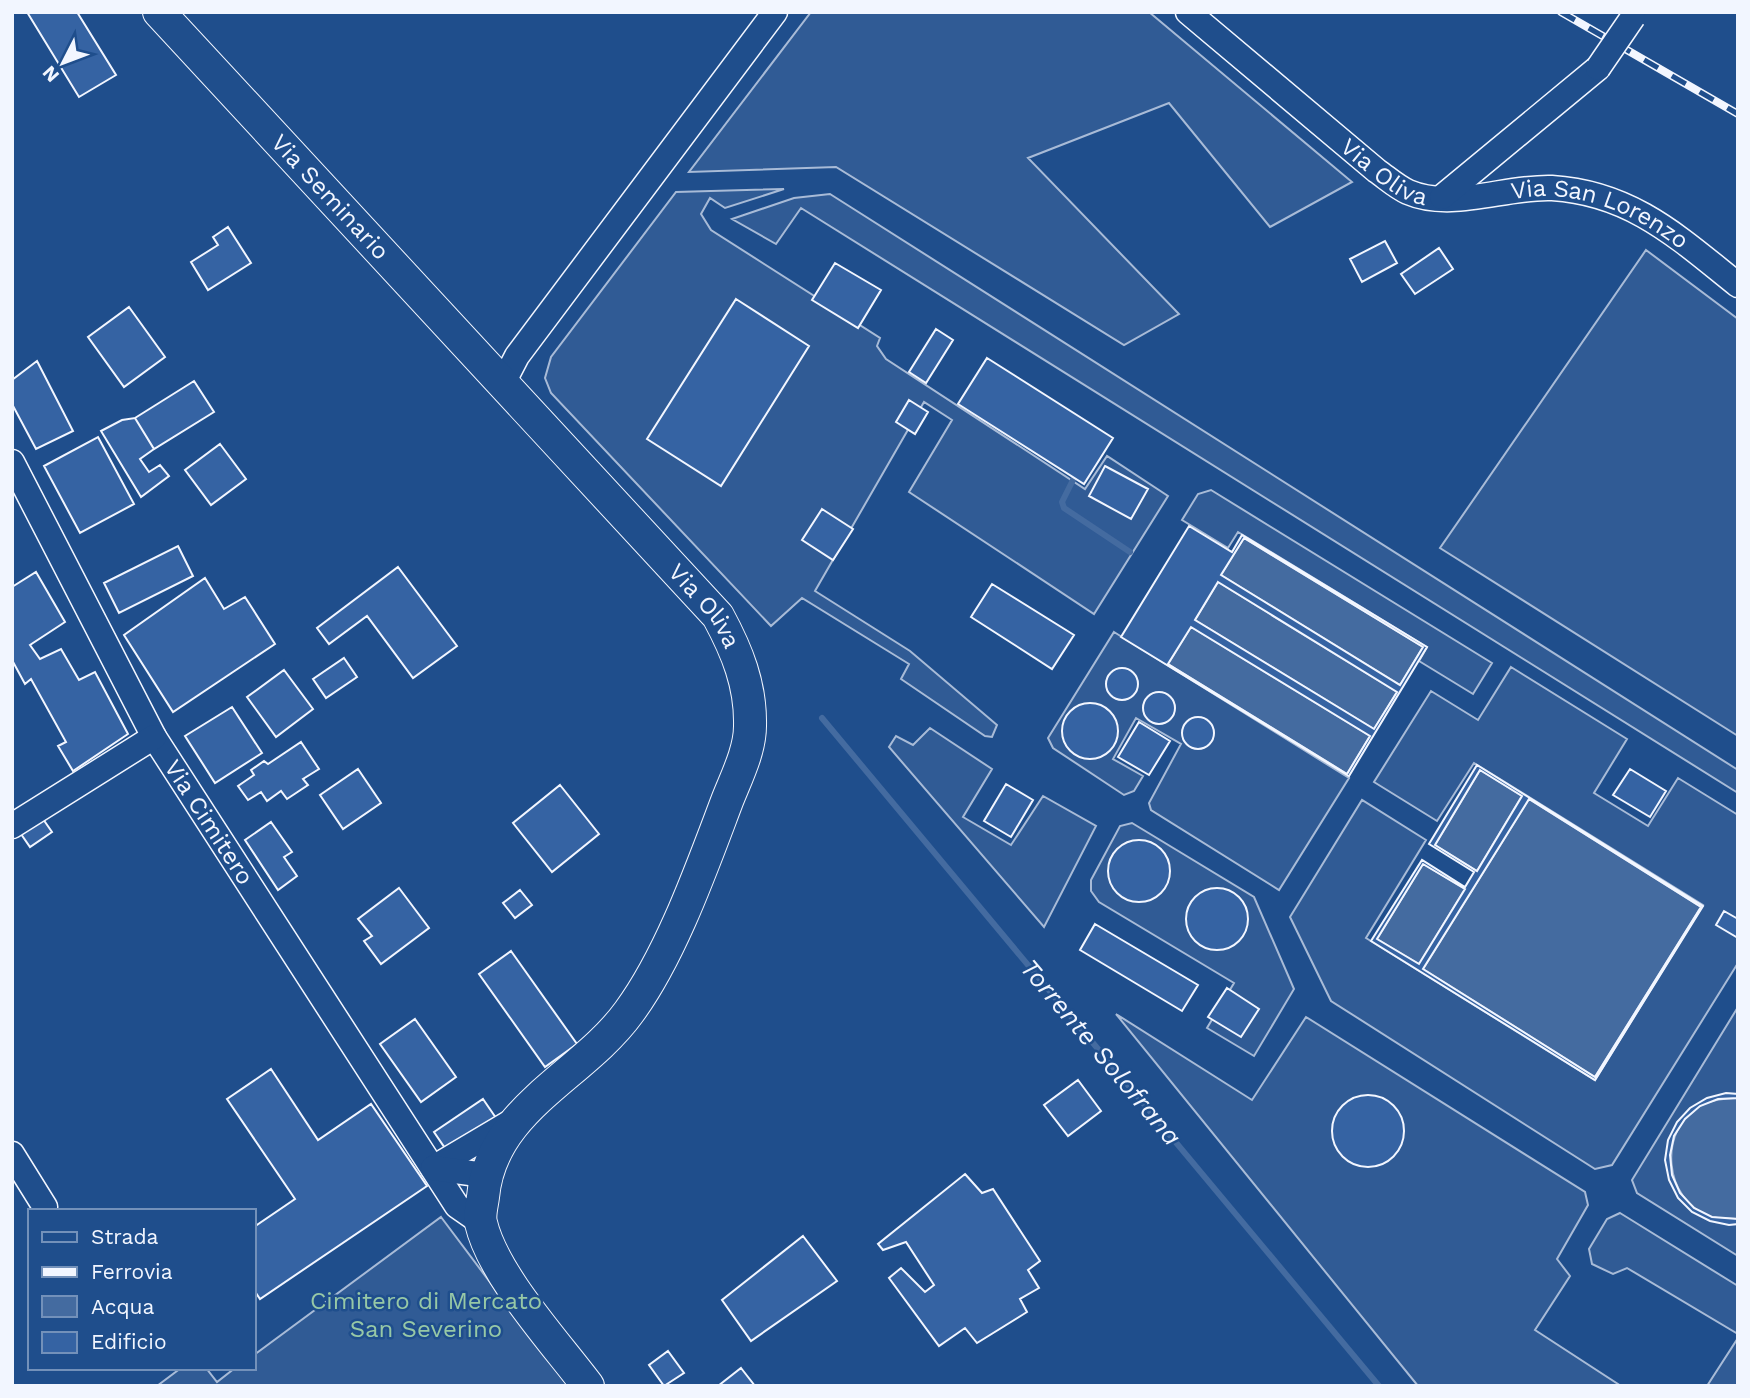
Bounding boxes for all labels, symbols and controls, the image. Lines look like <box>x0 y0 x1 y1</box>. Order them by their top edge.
north arrow <box>28 28 98 98</box>
text: N <box>37 61 64 87</box>
street label: Via Seminario <box>265 128 395 265</box>
street label: Via Oliva <box>1335 132 1430 211</box>
street label: Via San Lorenzo <box>1509 174 1694 255</box>
street label: Via Oliva <box>663 558 746 653</box>
street label: Via Cimitero <box>159 755 260 890</box>
water label: Torrente Solofrana <box>1014 953 1188 1151</box>
legend <box>28 1209 256 1370</box>
text: Strada <box>91 1224 159 1249</box>
text: Ferrovia <box>91 1259 173 1284</box>
park label: Cimitero di Mercato San Severino <box>310 1287 542 1343</box>
text: Acqua <box>91 1294 155 1319</box>
text: Edificio <box>91 1329 167 1354</box>

